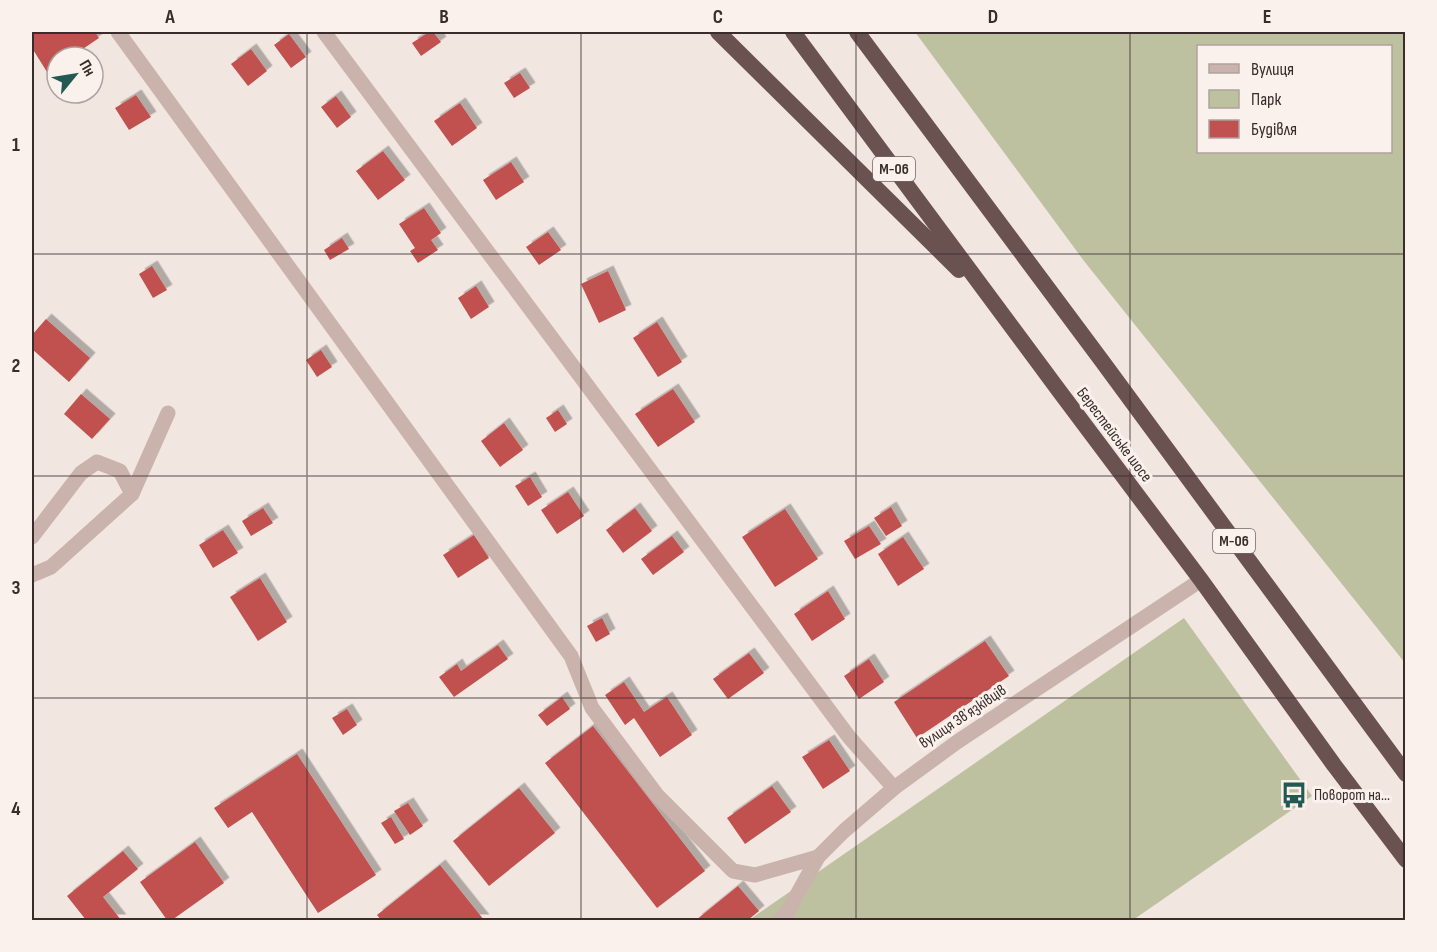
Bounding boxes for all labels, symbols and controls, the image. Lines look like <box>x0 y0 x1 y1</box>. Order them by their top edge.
text: A <box>164 5 175 29</box>
text: B <box>439 5 449 29</box>
text: C <box>713 5 723 29</box>
text: D <box>988 5 998 29</box>
text: E <box>1263 5 1271 29</box>
north arrow <box>45 45 105 105</box>
legend <box>1197 45 1392 153</box>
text: Пн <box>75 57 99 80</box>
text: Вулиця <box>1251 59 1294 80</box>
text: Парк <box>1251 89 1282 110</box>
text: Будівля <box>1251 119 1297 140</box>
text: 1 <box>12 133 20 157</box>
road number: М-06 <box>873 157 915 181</box>
text: 2 <box>12 354 20 378</box>
street label: Берестейське шосе <box>1072 384 1156 486</box>
road number: М-06 <box>1213 529 1255 553</box>
text: 3 <box>12 576 21 600</box>
street label: вулиця Звʼязківців <box>916 681 1010 753</box>
bus stop icon: Поворот на... <box>1279 780 1309 810</box>
place label: Поворот на... <box>1314 786 1390 805</box>
text: 4 <box>11 797 21 821</box>

